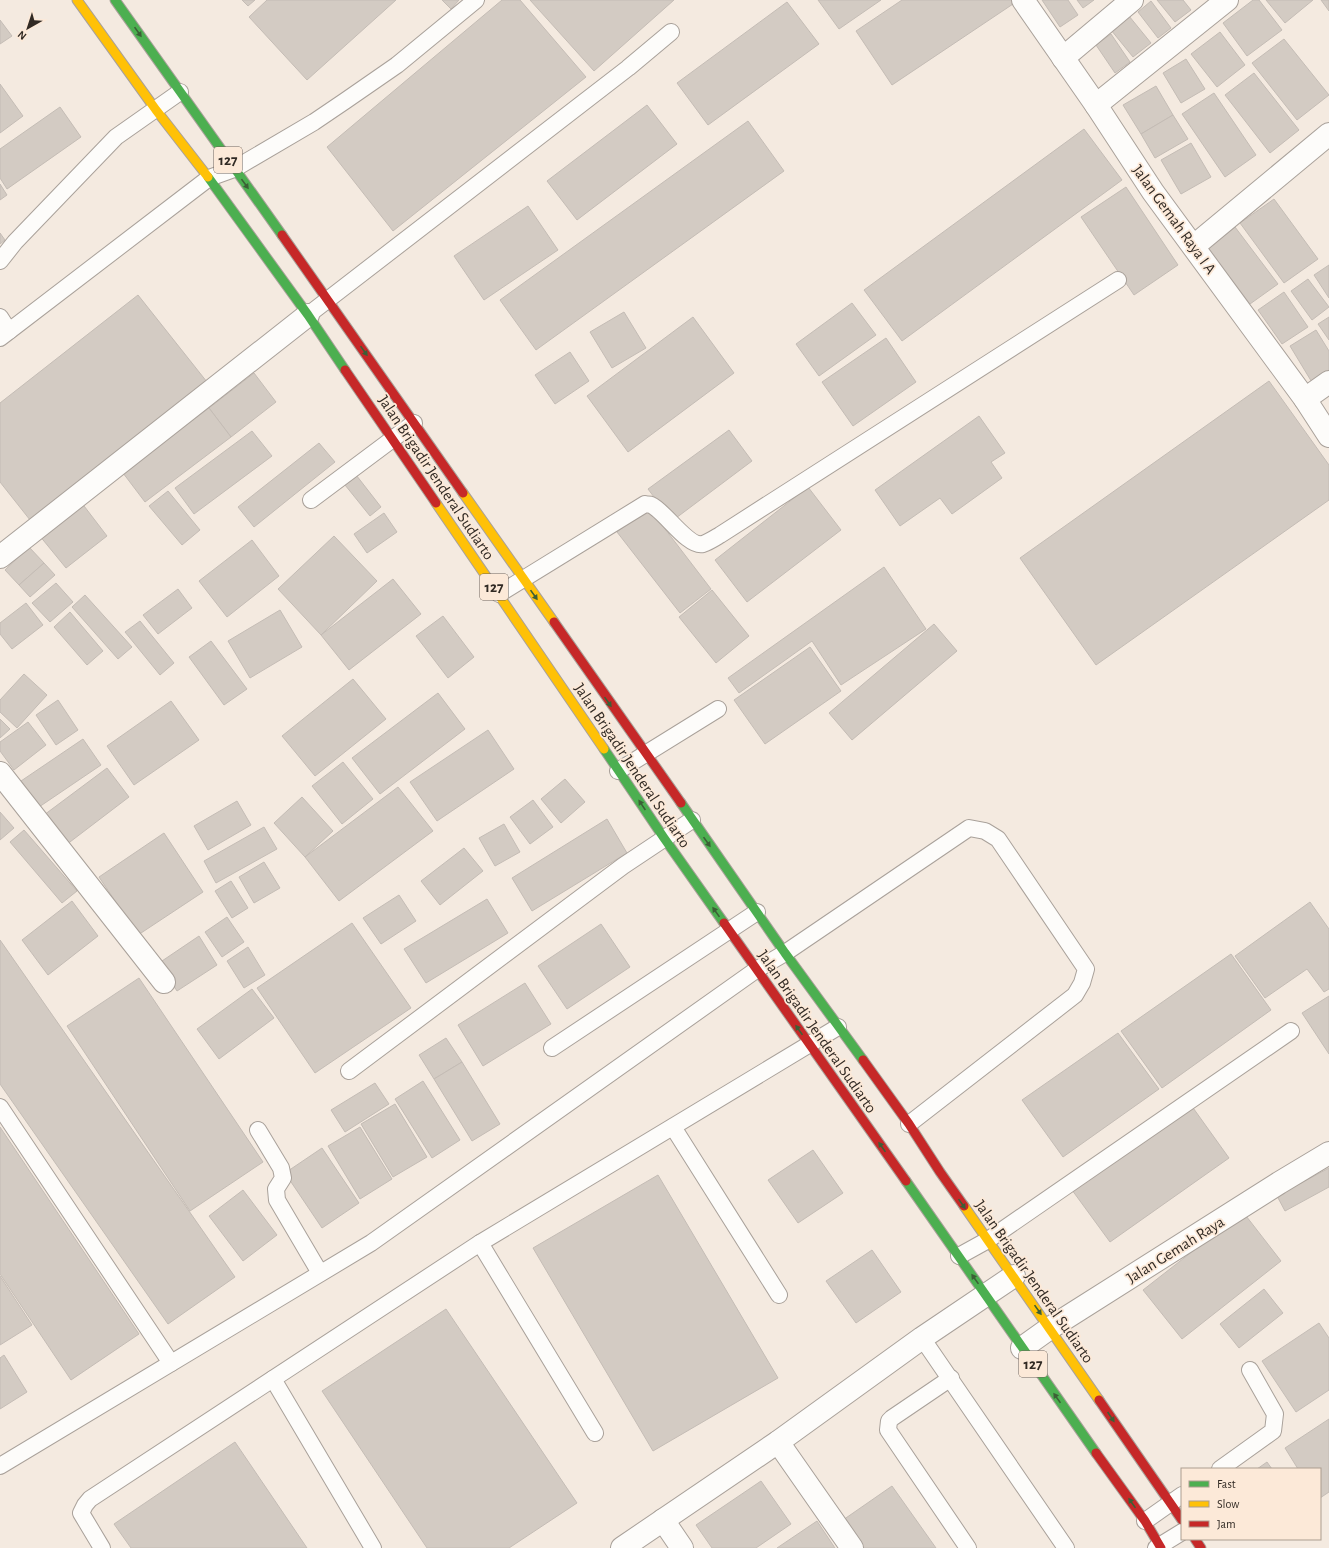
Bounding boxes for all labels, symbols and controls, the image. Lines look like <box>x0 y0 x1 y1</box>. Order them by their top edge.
north arrow <box>8 8 48 48</box>
one-way arrow <box>134 27 142 37</box>
text: N <box>16 29 28 42</box>
road number: 127 <box>214 147 242 173</box>
street label: Jalan Gemah Raya I A <box>1129 162 1219 278</box>
one-way arrow <box>241 179 249 189</box>
one-way arrow <box>360 345 368 356</box>
street label: Jalan Brigadir Jenderal Sudiarto <box>375 392 497 563</box>
road number: 127 <box>480 574 508 600</box>
one-way arrow <box>530 590 538 601</box>
street label: Jalan Brigadir Jenderal Sudiarto <box>571 680 693 851</box>
one-way arrow <box>604 696 612 707</box>
one-way arrow <box>638 800 646 811</box>
one-way arrow <box>703 837 712 848</box>
one-way arrow <box>712 907 720 917</box>
street label: Jalan Brigadir Jenderal Sudiarto <box>755 947 880 1116</box>
one-way arrow <box>795 1025 803 1035</box>
one-way arrow <box>878 1142 886 1153</box>
street label: Jalan Brigadir Jenderal Sudiarto <box>972 1197 1097 1366</box>
one-way arrow <box>958 1199 966 1209</box>
street label: Jalan Gemah Raya <box>1124 1213 1228 1287</box>
one-way arrow <box>971 1274 979 1284</box>
one-way arrow <box>1034 1305 1042 1315</box>
road number: 127 <box>1019 1351 1047 1377</box>
one-way arrow <box>1053 1392 1061 1403</box>
one-way arrow <box>1107 1412 1115 1423</box>
legend <box>1181 1468 1321 1540</box>
text: Fast <box>1217 1478 1236 1490</box>
one-way arrow <box>1128 1498 1137 1509</box>
text: Slow <box>1217 1498 1239 1510</box>
text: Jam <box>1217 1518 1236 1530</box>

